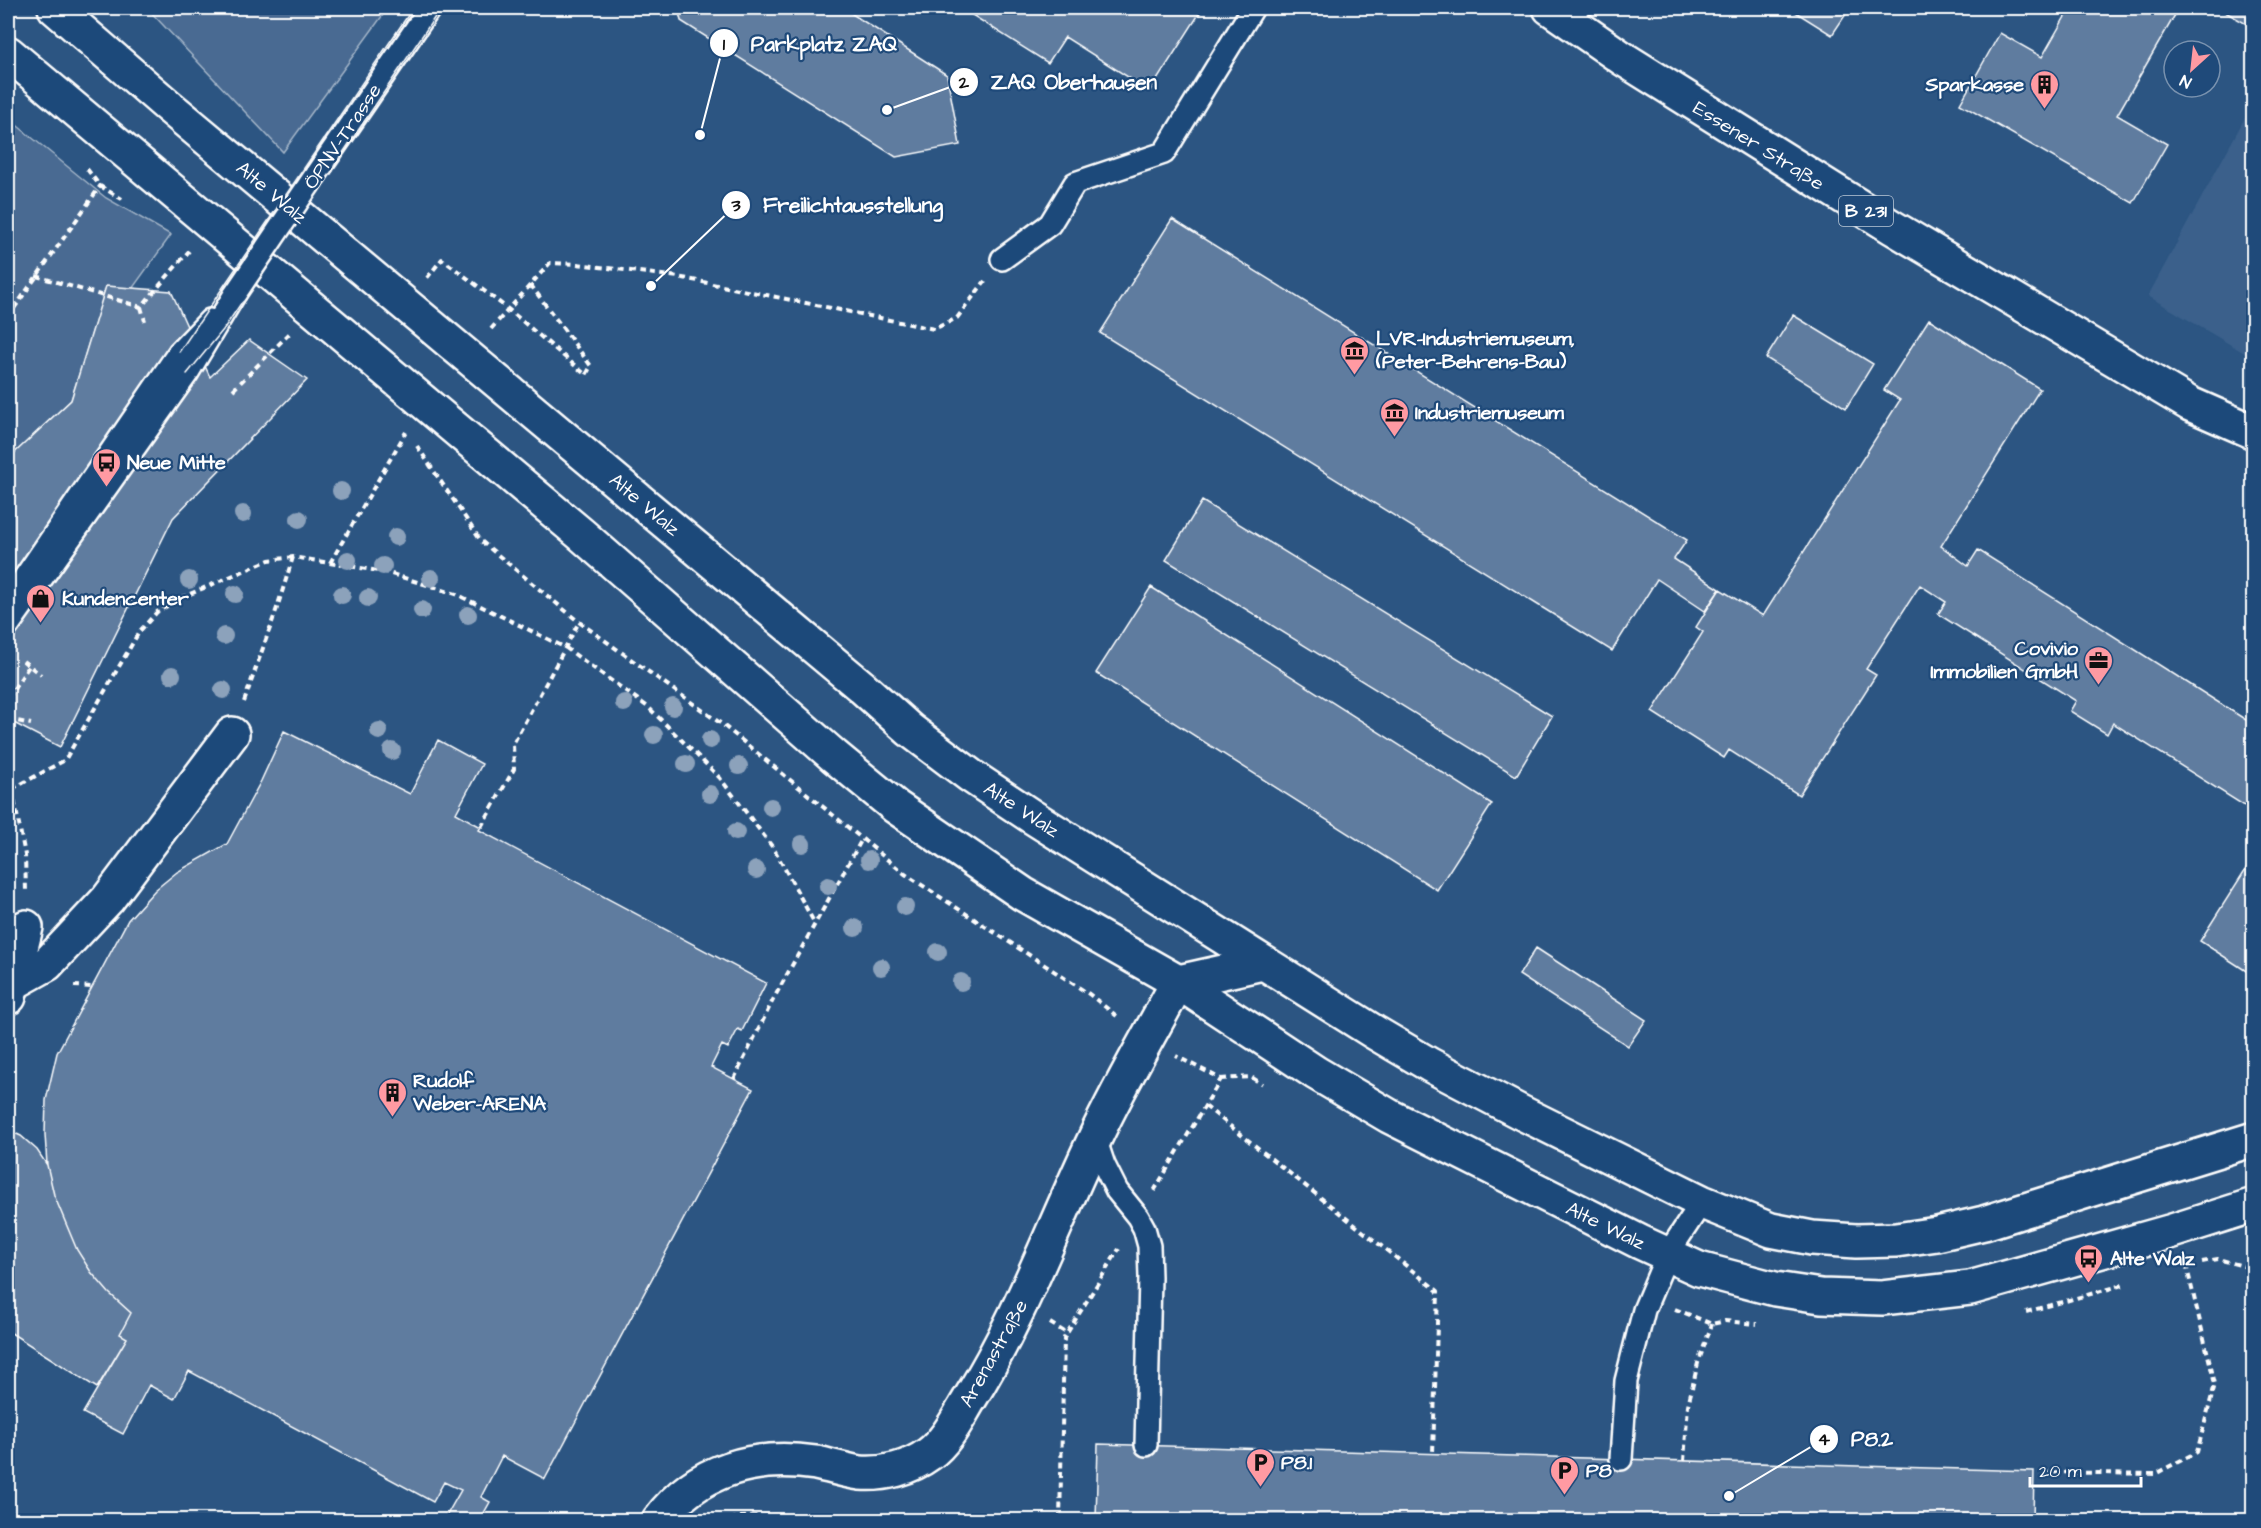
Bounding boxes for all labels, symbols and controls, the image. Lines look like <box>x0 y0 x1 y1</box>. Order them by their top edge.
callout: Parkplatz ZAQ <box>709 24 910 63</box>
text: Parkplatz ZAQ <box>751 30 897 60</box>
text: 1 <box>723 32 726 57</box>
north arrow <box>2162 39 2222 99</box>
callout: ZAQ Oberhausen <box>949 62 1169 101</box>
text: ZAQ Oberhausen <box>991 68 1158 97</box>
building icon: Sparkasse <box>2029 68 2061 110</box>
text: N <box>2176 69 2195 94</box>
text: 2 <box>958 70 970 95</box>
place label: Sparkasse <box>1924 71 2024 99</box>
street label: ÖPNV-Trasse <box>297 78 389 195</box>
street label: Essener Straße <box>1688 94 1830 197</box>
street label: Alte Walz <box>230 155 313 231</box>
callout: Freilichtausstellung <box>721 186 955 225</box>
text: Freilichtausstellung <box>763 191 943 222</box>
text: 3 <box>730 193 741 218</box>
road number: B 231 <box>1839 196 1893 226</box>
place label: LVR-Industriemuseum, (Peter-Behrens-Bau) <box>1375 325 1575 376</box>
museum icon: LVR-Industriemuseum, (Peter-Behrens-Bau) <box>1339 334 1371 376</box>
museum icon: Industriemuseum <box>1378 396 1410 438</box>
place label: Industriemuseum <box>1415 399 1564 427</box>
bus stop icon: Neue Mitte <box>90 446 122 488</box>
place label: Neue Mitte <box>127 449 226 477</box>
street label: Alte Walz <box>603 467 686 543</box>
shop icon: Kundencenter <box>25 582 57 624</box>
place label: Kundencenter <box>62 585 190 613</box>
place label: Covivio Immobilien GmbH <box>1931 635 2079 686</box>
office icon: Covivio Immobilien GmbH <box>2083 644 2115 686</box>
street label: Alte Walz <box>978 775 1065 845</box>
place label: Rudolf Weber-ARENA <box>412 1067 546 1118</box>
building icon: Rudolf Weber-ARENA <box>376 1076 408 1118</box>
street label: Alte Walz <box>1561 1195 1650 1257</box>
bus stop icon: Alte Walz <box>2073 1242 2105 1284</box>
place label: Alte Walz <box>2110 1245 2196 1273</box>
street label: Arenastraße <box>953 1294 1035 1412</box>
callout: P8.2 <box>1809 1420 1905 1459</box>
text: P8.2 <box>1851 1425 1894 1454</box>
text: 4 <box>1818 1427 1831 1452</box>
parking icon: P8.1 <box>1244 1446 1276 1488</box>
place label: P8.1 <box>1281 1449 1313 1477</box>
scale bar <box>2030 1450 2141 1488</box>
parking icon: P8 <box>1549 1454 1581 1496</box>
place label: P8 <box>1586 1457 1612 1485</box>
text: 20 m <box>2039 1459 2082 1484</box>

